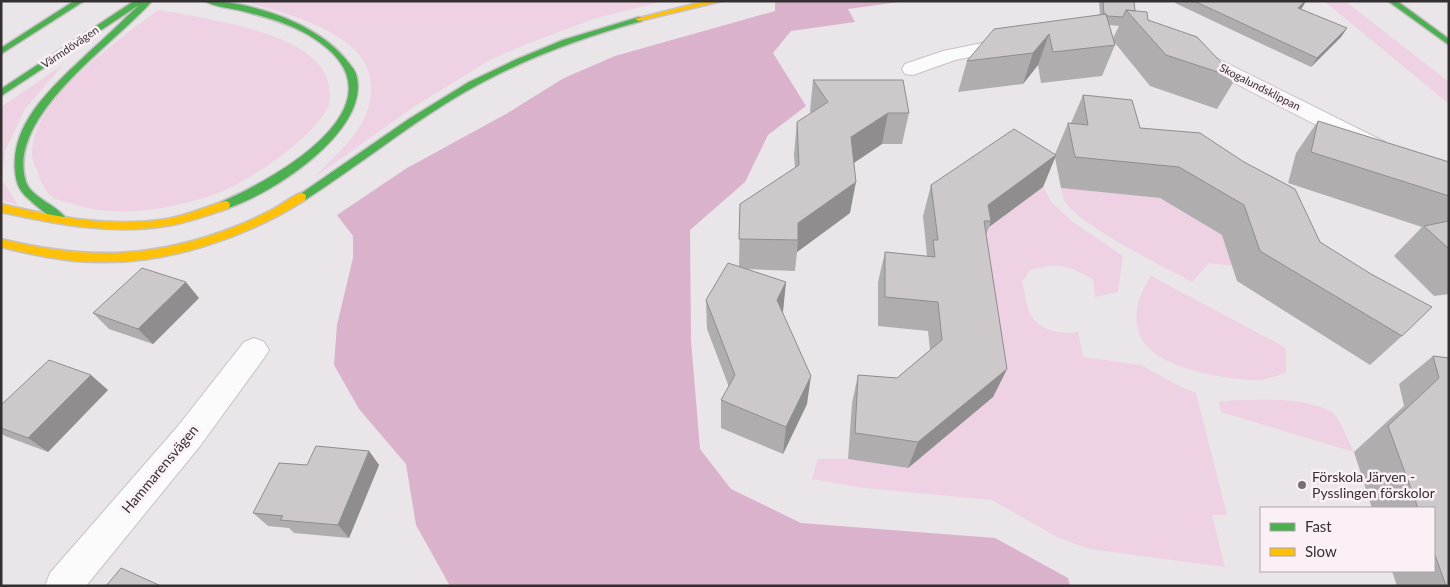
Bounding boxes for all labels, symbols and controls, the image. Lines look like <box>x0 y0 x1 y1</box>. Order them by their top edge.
street label: Värmdövägen <box>39 23 101 70</box>
street label: Skogalundsklippan <box>1218 61 1303 113</box>
street label: Hammarensvägen <box>118 421 201 516</box>
place label: Förskola Järven - Pysslingen förskolor <box>1312 468 1435 501</box>
marker: Förskola Järven - Pysslingen förskolor <box>1296 479 1308 491</box>
legend <box>1260 507 1435 572</box>
text: Fast <box>1305 517 1332 535</box>
text: Slow <box>1305 542 1337 560</box>

